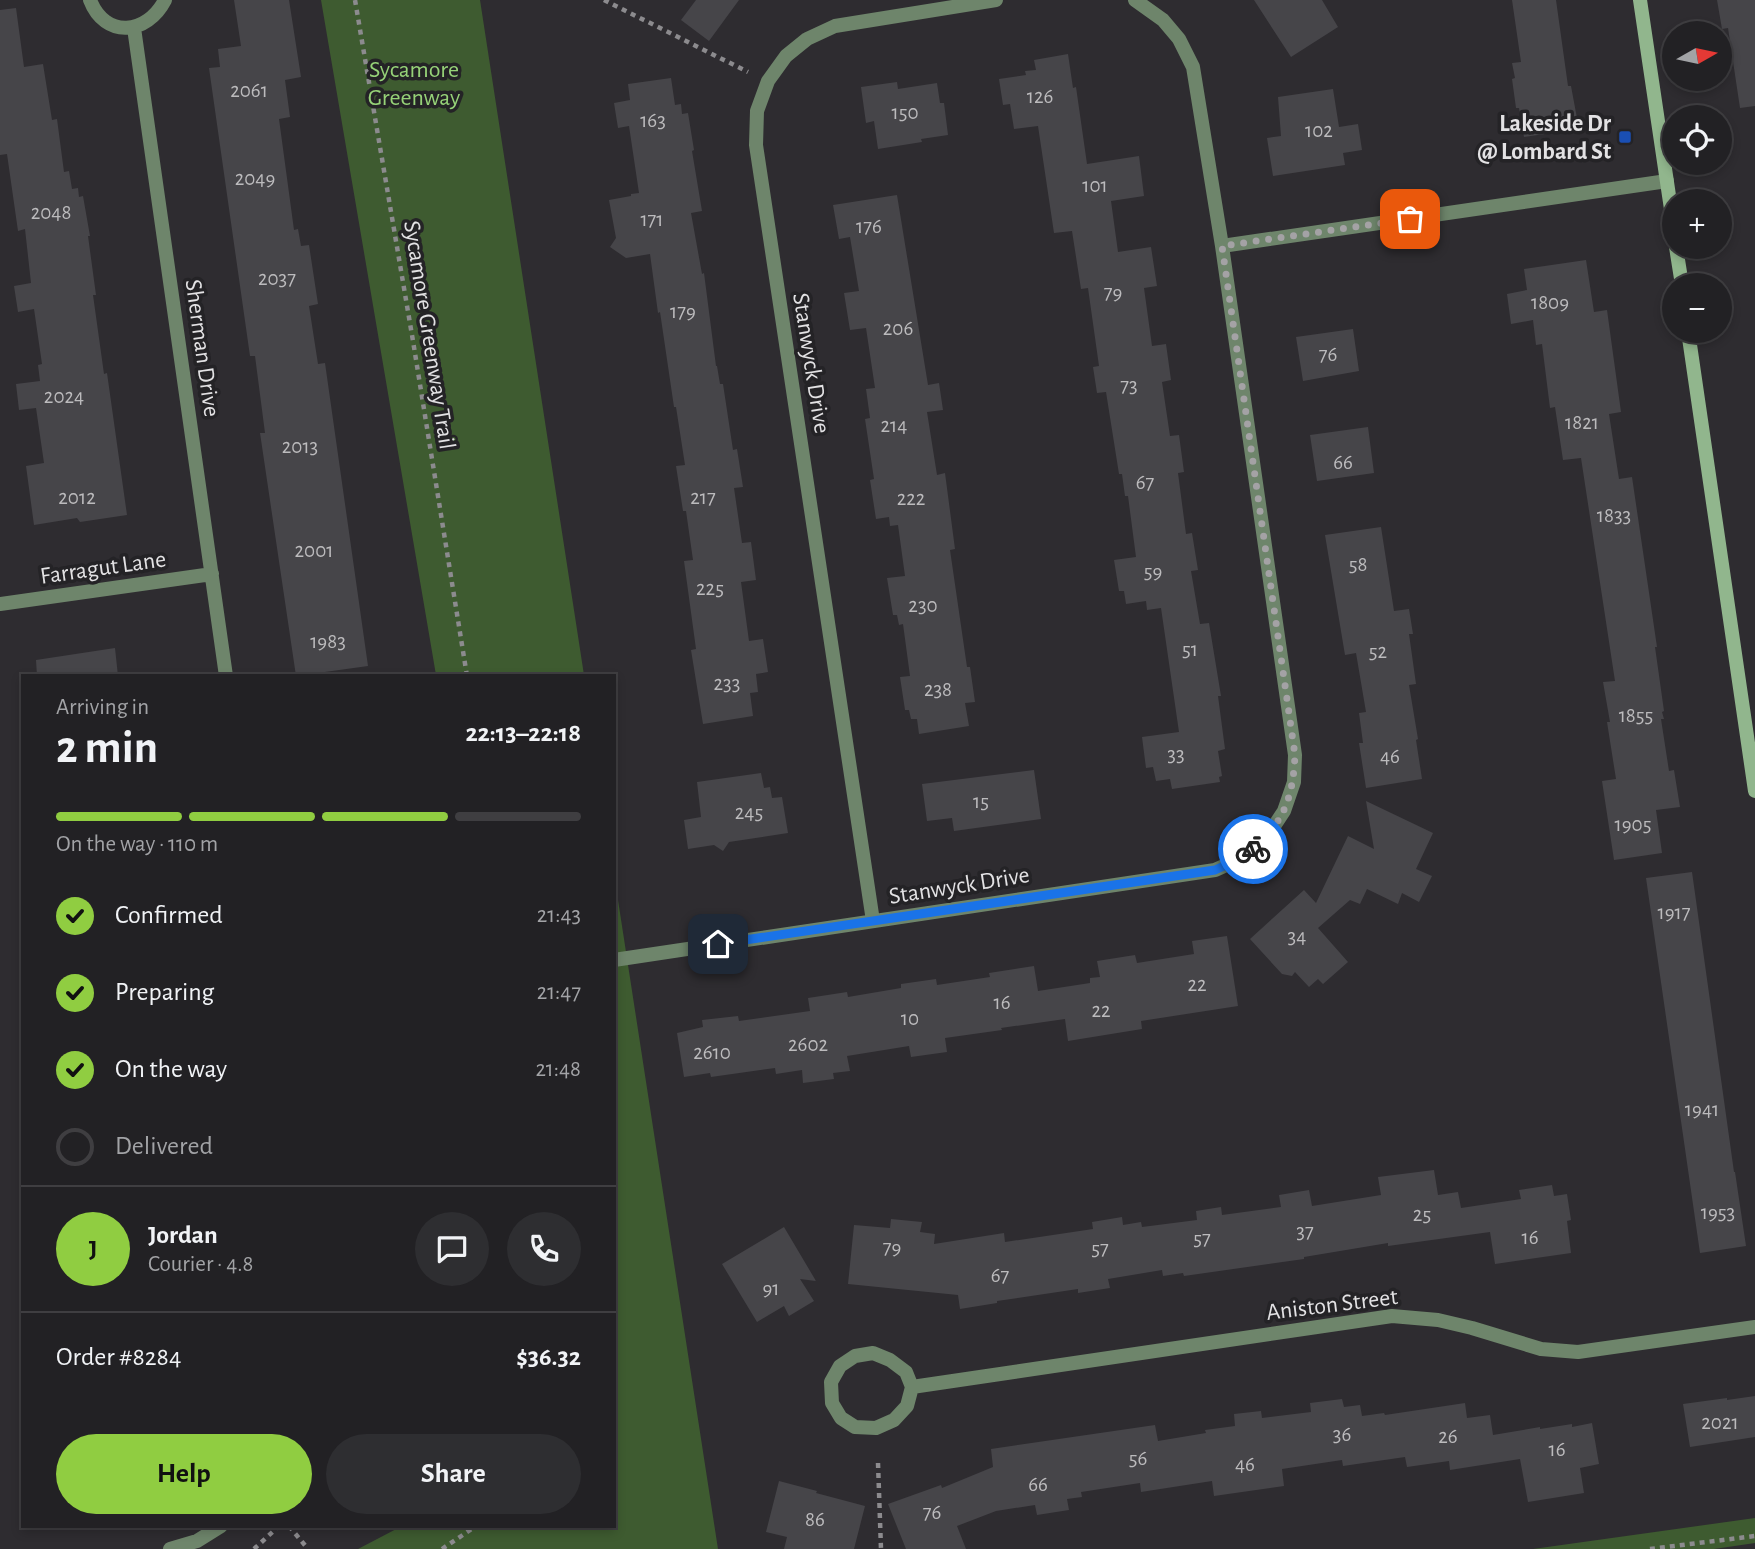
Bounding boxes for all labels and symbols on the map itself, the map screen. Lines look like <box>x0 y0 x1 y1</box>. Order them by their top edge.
north arrow <box>1662 21 1732 91</box>
park label: Sycamore Greenway <box>368 58 460 110</box>
house number: 2061 <box>230 80 268 101</box>
house number: 126 <box>1027 86 1053 107</box>
house number: 150 <box>891 102 919 123</box>
house number: 163 <box>640 110 666 131</box>
place label: Lakeside Dr @ Lombard St <box>1477 112 1612 164</box>
house number: 102 <box>1305 120 1333 141</box>
marker: Lakeside Dr @ Lombard St <box>1617 129 1633 145</box>
house number: 2049 <box>235 168 275 189</box>
house number: 101 <box>1082 175 1108 196</box>
pin <box>1380 189 1440 249</box>
house number: 2048 <box>31 202 71 223</box>
house number: 171 <box>640 209 664 230</box>
house number: 176 <box>856 216 882 237</box>
street label: Sycamore Greenway Trail <box>399 219 459 451</box>
house number: 2037 <box>258 268 296 289</box>
street label: Sherman Drive <box>180 278 224 418</box>
house number: 79 <box>1104 282 1122 303</box>
street label: Stanwyck Drive <box>788 291 834 435</box>
house number: 1809 <box>1531 292 1569 313</box>
house number: 179 <box>670 301 696 322</box>
house number: 206 <box>883 318 913 339</box>
house number: 76 <box>1319 344 1337 365</box>
house number: 73 <box>1120 375 1138 396</box>
house number: 2024 <box>44 386 84 407</box>
house number: 1821 <box>1565 412 1599 433</box>
house number: 214 <box>881 415 907 436</box>
house number: 2013 <box>282 436 318 457</box>
house number: 66 <box>1333 452 1353 473</box>
house number: 67 <box>1136 472 1155 493</box>
house number: 2012 <box>58 487 96 508</box>
house number: 217 <box>690 487 716 508</box>
house number: 222 <box>897 488 925 509</box>
house number: 1833 <box>1597 505 1631 526</box>
house number: 2001 <box>295 540 333 561</box>
street label: Farragut Lane <box>39 547 168 589</box>
house number: 58 <box>1349 554 1367 575</box>
house number: 59 <box>1144 561 1162 582</box>
house number: 225 <box>696 578 724 599</box>
house number: 230 <box>908 595 938 616</box>
house number: 1983 <box>310 631 346 652</box>
house number: 51 <box>1182 639 1198 660</box>
house number: 52 <box>1369 641 1387 662</box>
house number: 233 <box>714 673 740 694</box>
house number: 238 <box>924 679 952 700</box>
house number: 1855 <box>1619 705 1653 726</box>
house number: 33 <box>1167 744 1185 765</box>
house number: 46 <box>1380 746 1400 767</box>
house number: 15 <box>973 791 989 812</box>
house number: 245 <box>735 802 763 823</box>
courier <box>1218 814 1288 884</box>
house number: 1905 <box>1615 814 1651 835</box>
street label: Stanwyck Drive <box>887 863 1031 909</box>
house number: 1917 <box>1657 902 1691 923</box>
pin <box>688 914 748 974</box>
house number: 34 <box>1288 926 1306 947</box>
house number: 22 <box>1187 974 1207 995</box>
house number: 16 <box>993 992 1011 1013</box>
house number: 22 <box>1091 1000 1111 1021</box>
house number: 10 <box>901 1008 919 1029</box>
house number: 2602 <box>788 1034 828 1055</box>
house number: 2610 <box>693 1042 731 1063</box>
house number: 1941 <box>1685 1099 1719 1120</box>
house number: 1953 <box>1701 1202 1735 1223</box>
house number: 25 <box>1413 1204 1431 1225</box>
house number: 37 <box>1296 1221 1314 1242</box>
house number: 16 <box>1521 1227 1539 1248</box>
house number: 57 <box>1193 1228 1211 1249</box>
house number: 79 <box>883 1237 901 1258</box>
house number: 57 <box>1091 1238 1109 1259</box>
house number: 67 <box>991 1265 1010 1286</box>
house number: 91 <box>762 1278 780 1299</box>
street label: Aniston Street <box>1265 1285 1400 1325</box>
house number: 2021 <box>1701 1412 1739 1433</box>
house number: 36 <box>1333 1424 1351 1445</box>
house number: 26 <box>1438 1426 1458 1447</box>
house number: 16 <box>1548 1439 1566 1460</box>
house number: 56 <box>1129 1448 1147 1469</box>
house number: 46 <box>1235 1454 1255 1475</box>
house number: 66 <box>1028 1474 1048 1495</box>
house number: 76 <box>923 1502 941 1523</box>
house number: 86 <box>805 1509 825 1530</box>

